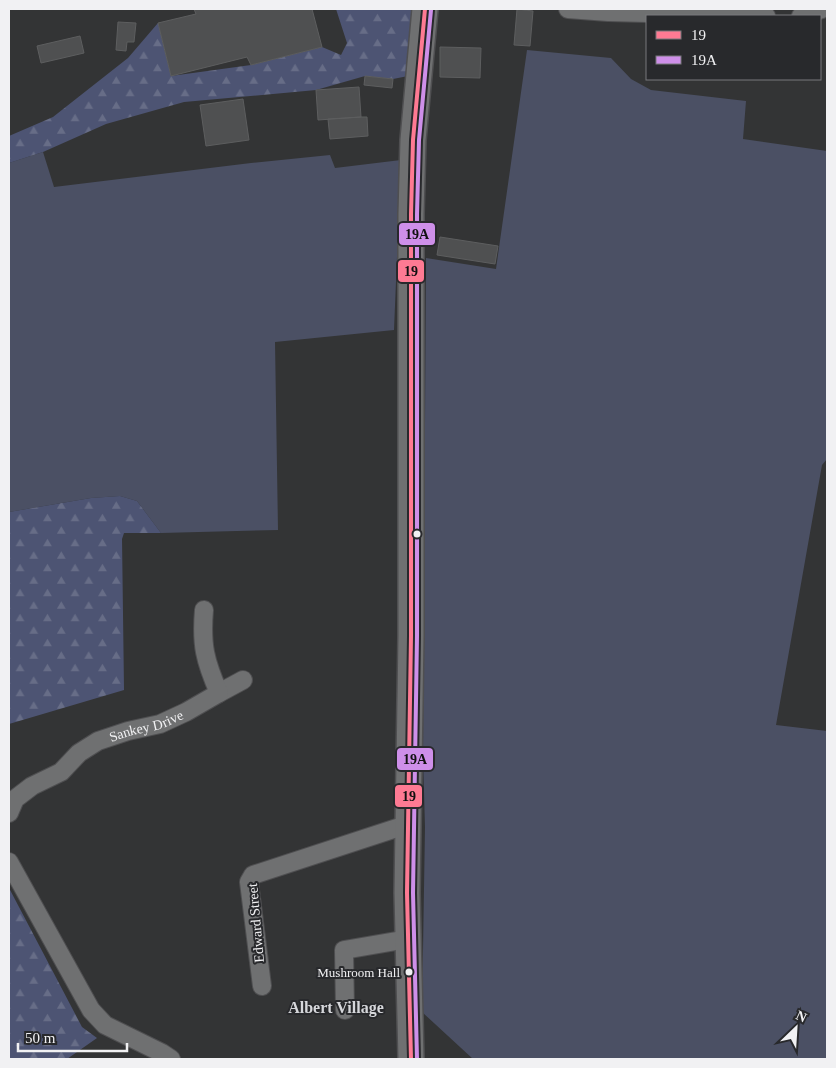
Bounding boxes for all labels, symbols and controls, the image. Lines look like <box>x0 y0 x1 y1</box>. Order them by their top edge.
legend <box>646 15 821 80</box>
text: 19 <box>691 27 706 43</box>
text: 19A <box>691 52 717 68</box>
line badge: 19A <box>398 222 436 246</box>
text: 19A <box>405 227 430 242</box>
line badge: 19 <box>397 259 425 283</box>
text: 19 <box>404 264 418 279</box>
unlabelled marker <box>412 529 422 539</box>
street label: Sankey Drive <box>107 707 185 744</box>
line badge: 19A <box>396 747 434 771</box>
text: 19A <box>403 752 428 767</box>
line badge: 19 <box>394 784 423 808</box>
text: 19 <box>402 789 416 804</box>
street label: Edward Street <box>245 883 267 963</box>
place label: Mushroom Hall <box>317 965 400 980</box>
marker: Mushroom Hall <box>404 967 414 977</box>
district label: Albert Village <box>288 999 384 1017</box>
north arrow <box>771 1003 821 1053</box>
text: N <box>794 1008 809 1026</box>
scale bar <box>18 1020 126 1052</box>
text: 50 m <box>25 1030 56 1046</box>

